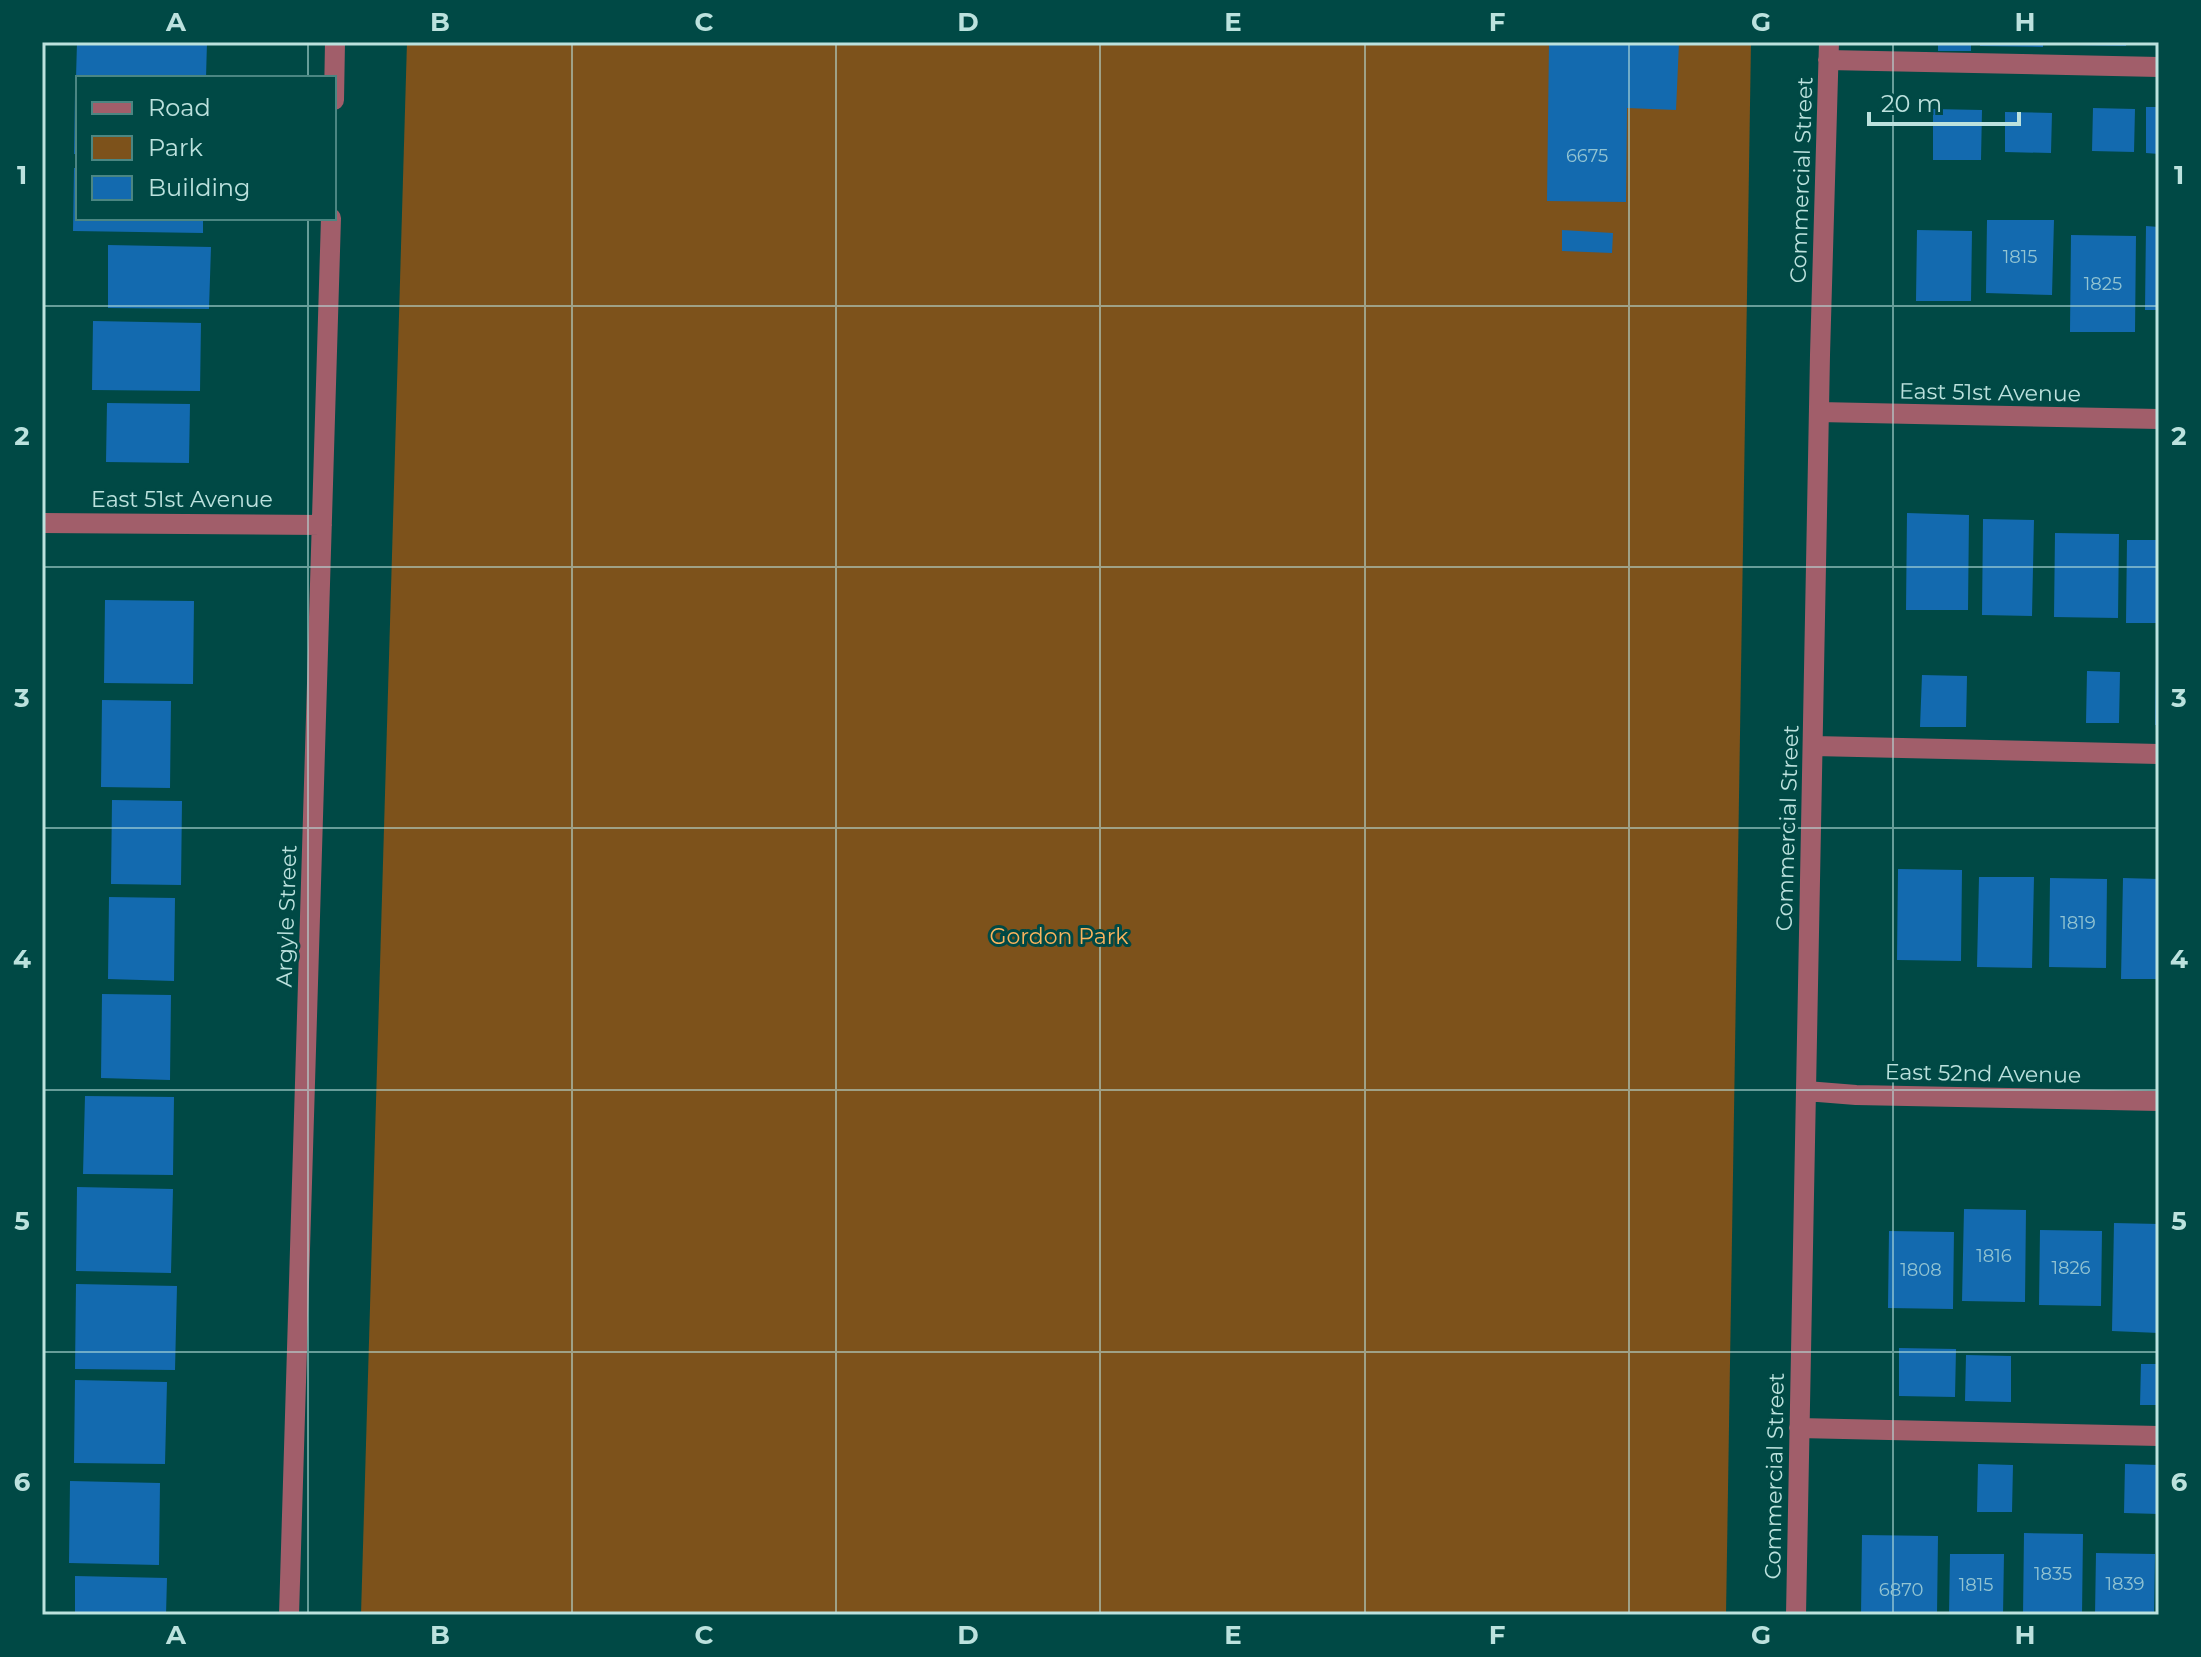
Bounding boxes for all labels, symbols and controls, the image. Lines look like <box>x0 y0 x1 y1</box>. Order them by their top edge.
text: A <box>165 6 187 38</box>
text: B <box>430 6 450 38</box>
text: C <box>695 6 714 38</box>
text: D <box>957 6 979 38</box>
text: E <box>1224 6 1242 38</box>
text: F <box>1489 6 1505 38</box>
text: G <box>1751 6 1771 38</box>
text: H <box>2014 6 2036 38</box>
legend <box>76 76 336 220</box>
street label: Commercial Street <box>1784 76 1819 284</box>
scale bar <box>1869 76 2019 126</box>
text: 20 m <box>1881 89 1942 118</box>
text: Road <box>148 93 211 122</box>
text: Park <box>148 133 203 162</box>
house number: 6675 <box>1566 145 1608 167</box>
text: 1 <box>17 159 27 191</box>
text: 1 <box>2174 159 2184 191</box>
text: Building <box>148 173 251 202</box>
house number: 1815 <box>2003 246 2037 268</box>
house number: 1825 <box>2084 273 2122 295</box>
street label: East 51st Avenue <box>1899 377 2081 408</box>
text: 2 <box>14 420 30 452</box>
text: 2 <box>2171 420 2187 452</box>
street label: East 51st Avenue <box>91 486 273 513</box>
text: 3 <box>13 682 30 714</box>
text: 3 <box>2170 682 2187 714</box>
street label: Commercial Street <box>1770 724 1805 932</box>
street label: Argyle Street <box>271 844 302 988</box>
house number: 1819 <box>2060 912 2096 934</box>
park label: Gordon Park <box>990 923 1129 950</box>
text: 4 <box>13 943 31 975</box>
text: 4 <box>2170 943 2188 975</box>
street label: East 52nd Avenue <box>1885 1058 2081 1089</box>
text: 5 <box>14 1205 30 1237</box>
text: 5 <box>2171 1205 2187 1237</box>
house number: 1816 <box>1976 1245 2012 1267</box>
house number: 1826 <box>2051 1257 2091 1279</box>
house number: 1808 <box>1900 1259 1942 1281</box>
street label: Commercial Street <box>1759 1372 1790 1580</box>
text: 6 <box>14 1466 31 1498</box>
text: 6 <box>2171 1466 2188 1498</box>
house number: 1835 <box>2034 1563 2072 1585</box>
house number: 1839 <box>2105 1573 2145 1595</box>
house number: 1815 <box>1959 1574 1993 1596</box>
house number: 6870 <box>1879 1579 1923 1601</box>
text: A <box>165 1619 187 1651</box>
text: B <box>430 1619 450 1651</box>
text: C <box>695 1619 714 1651</box>
text: D <box>957 1619 979 1651</box>
text: E <box>1224 1619 1242 1651</box>
text: F <box>1489 1619 1505 1651</box>
text: G <box>1751 1619 1771 1651</box>
text: H <box>2014 1619 2036 1651</box>

